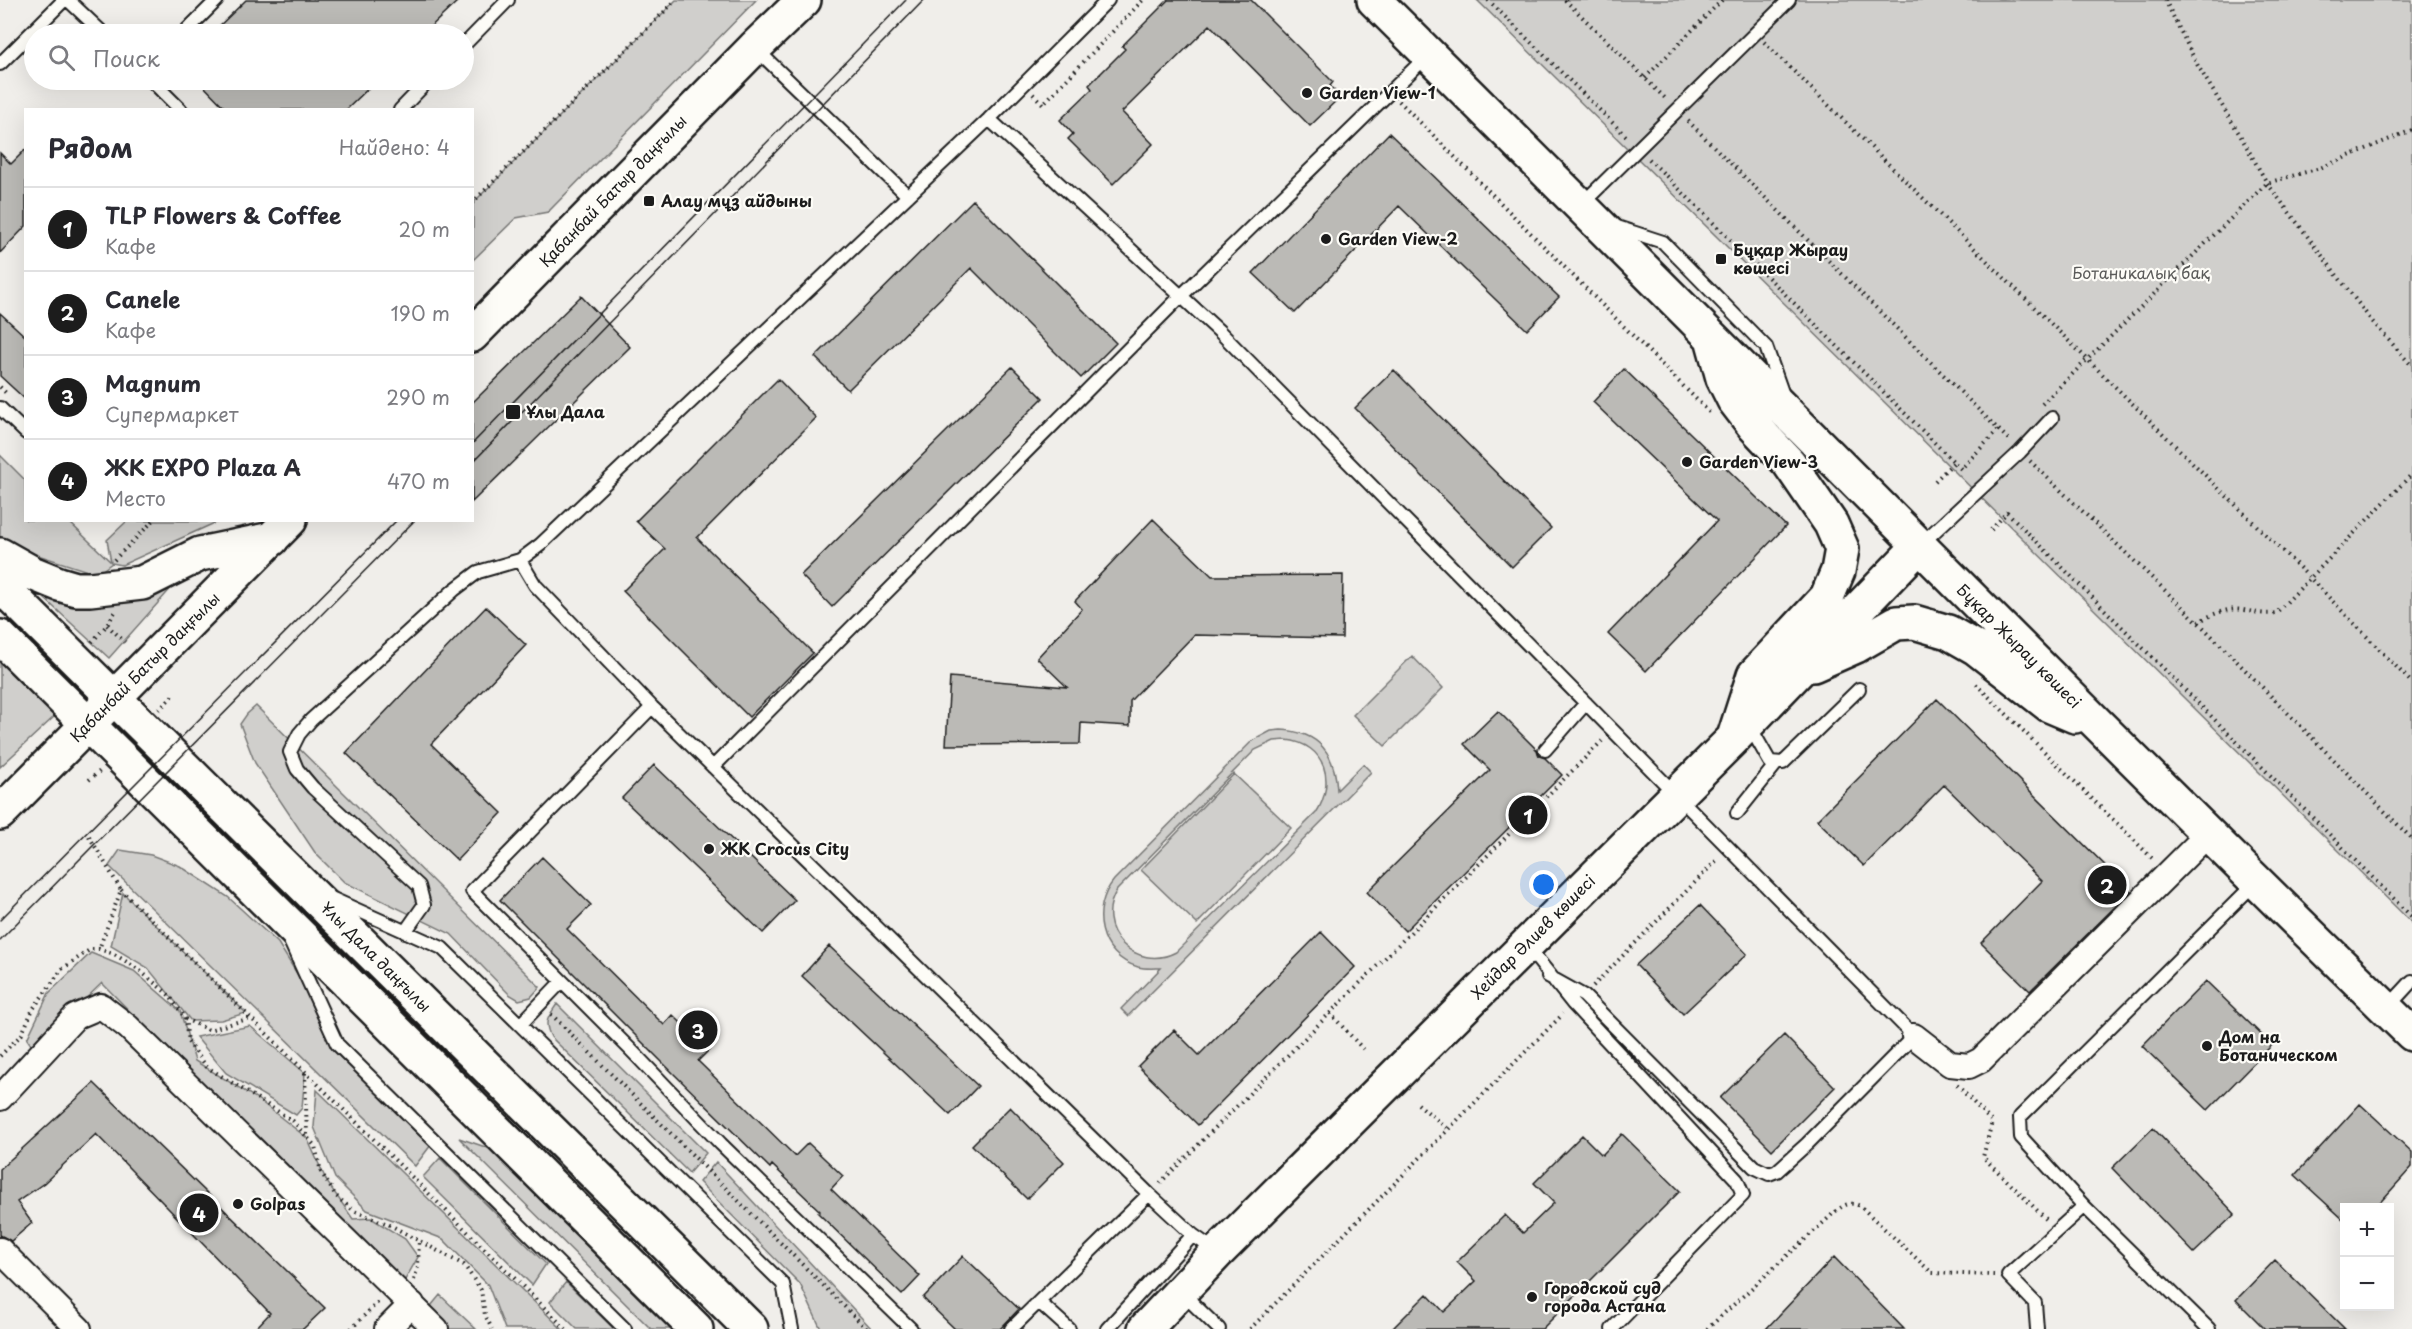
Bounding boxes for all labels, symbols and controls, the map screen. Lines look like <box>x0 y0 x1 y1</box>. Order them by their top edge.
search box <box>24 24 474 90</box>
icon: search <box>45 41 78 74</box>
text: Поиск <box>93 41 160 74</box>
place label: Garden View-1 <box>1319 80 1436 104</box>
marker: Garden View-1 <box>1300 86 1314 100</box>
street label: Қабанбай Батыр даңғылы <box>533 109 692 272</box>
text: Рядом <box>48 128 133 167</box>
text: Найдено: 4 <box>339 132 450 162</box>
place label: Алау мұз айдыны <box>660 188 812 212</box>
marker: Алау мұз айдыны <box>642 194 656 208</box>
text: TLP Flowers & Coffee <box>105 198 342 231</box>
text: 1 <box>63 214 72 244</box>
text: 20 m <box>398 214 450 244</box>
place label: Garden View-2 <box>1338 226 1458 250</box>
text: Кафе <box>105 231 156 261</box>
marker: Garden View-2 <box>1319 232 1333 246</box>
place label: Бұқар Жырау көшесі <box>1733 237 1848 279</box>
marker: Бұқар Жырау көшесі <box>1714 252 1728 266</box>
park label: Ботаникалық бақ <box>2072 260 2210 284</box>
text: Canele <box>105 282 180 315</box>
text: 2 <box>60 298 75 328</box>
text: 190 m <box>391 298 450 328</box>
text: Кафе <box>105 315 156 345</box>
text: Magnum <box>105 366 201 399</box>
text: 3 <box>61 382 74 412</box>
text: 290 m <box>386 382 450 412</box>
text: Супермаркет <box>105 399 238 429</box>
place label: Ұлы Дала <box>526 399 605 423</box>
marker: Ұлы Дала <box>504 403 522 421</box>
place label: Garden View-3 <box>1699 449 1818 473</box>
text: ЖК EXPO Plaza A <box>105 450 301 483</box>
marker: Garden View-3 <box>1680 455 1694 469</box>
text: 4 <box>61 466 74 496</box>
text: 470 m <box>387 466 450 496</box>
text: Место <box>105 483 166 513</box>
street label: Бұқар Жырау көшесі <box>1952 578 2087 713</box>
street label: Қабанбай Батыр даңғылы <box>64 586 225 747</box>
pin: 1 <box>1508 792 1547 838</box>
place label: ЖК Crocus City <box>720 836 849 860</box>
marker: ЖК Crocus City <box>702 842 716 856</box>
pin: 2 <box>2088 862 2126 908</box>
street label: Хейдар Әлиев көшесі <box>1465 869 1600 1004</box>
your location <box>1529 870 1558 899</box>
street label: Ұлы Дала даңғылы <box>316 896 437 1017</box>
pin: 3 <box>678 1008 718 1052</box>
place label: Дом на Ботаническом <box>2218 1024 2338 1066</box>
marker: Дом на Ботаническом <box>2200 1039 2214 1053</box>
pin: 4 <box>180 1190 218 1236</box>
place label: Golpas <box>250 1191 306 1215</box>
marker: Golpas <box>231 1197 245 1211</box>
map controls <box>2340 1203 2394 1311</box>
button: + <box>2340 1203 2394 1257</box>
button: − <box>2340 1257 2394 1311</box>
place label: Городской суд города Астана <box>1544 1275 1666 1317</box>
marker: Городской суд города Астана <box>1525 1290 1539 1304</box>

